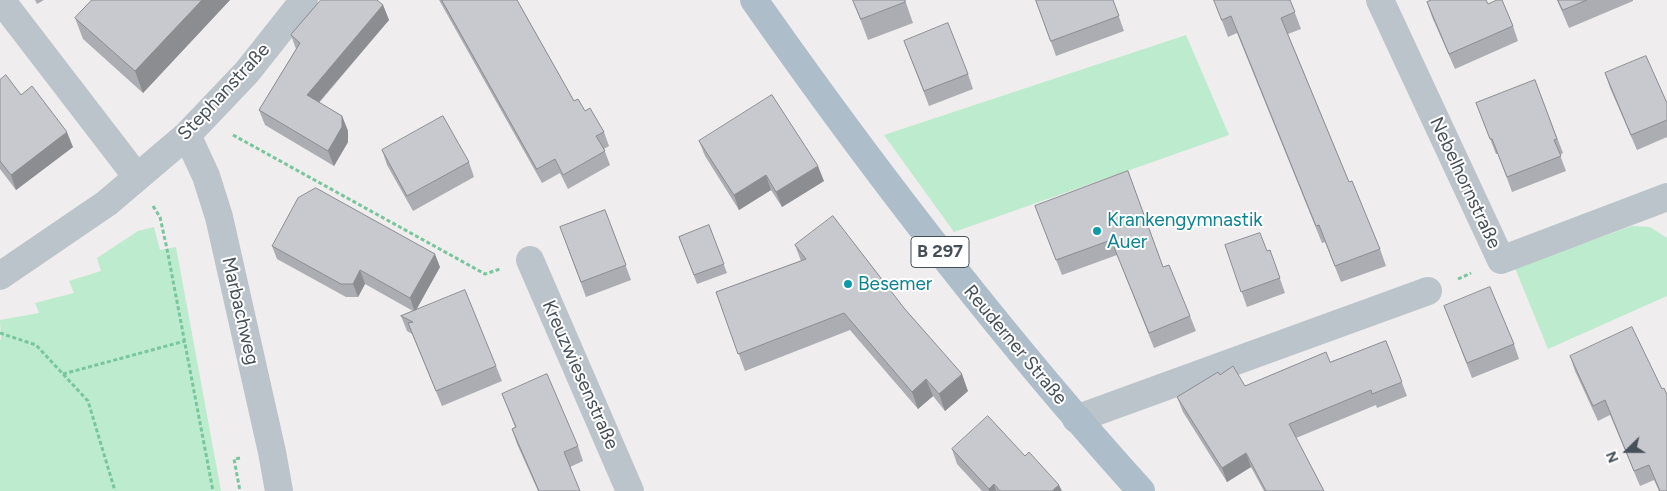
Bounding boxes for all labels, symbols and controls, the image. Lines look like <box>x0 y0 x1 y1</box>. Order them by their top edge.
street label: Stephanstraße <box>173 39 275 145</box>
street label: Nebelhornstraße <box>1425 114 1505 252</box>
place label: Krankengymnastik Auer <box>1107 209 1263 253</box>
marker: Krankengymnastik Auer <box>1091 225 1103 237</box>
road number: B 297 <box>911 236 969 268</box>
street label: Marbachweg <box>217 255 263 367</box>
place label: Besemer <box>858 273 932 295</box>
marker: Besemer <box>842 278 854 290</box>
street label: Reuderner Straße <box>958 281 1072 409</box>
street label: Kreuzwiesenstraße <box>537 297 623 453</box>
north arrow <box>1602 426 1652 476</box>
text: N <box>1603 449 1623 465</box>

